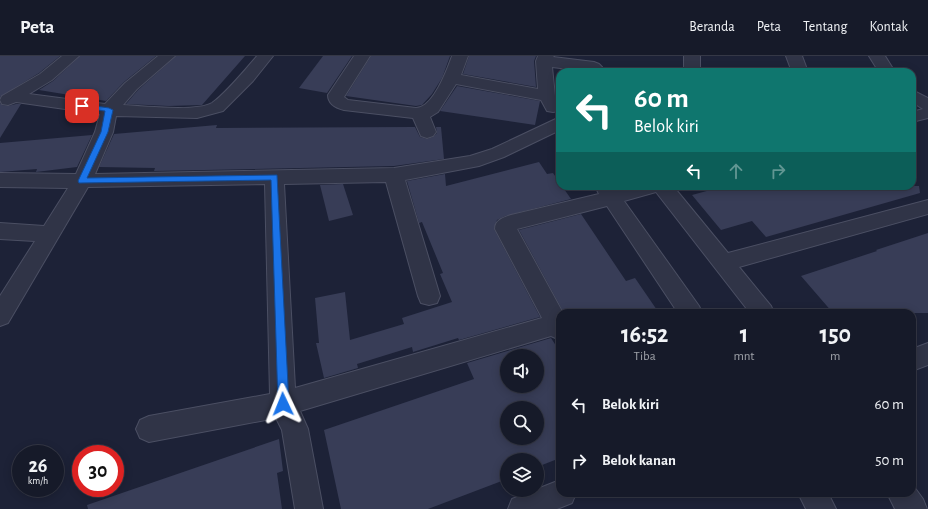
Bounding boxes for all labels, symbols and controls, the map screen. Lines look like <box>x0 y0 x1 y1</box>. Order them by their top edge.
text: Peta <box>20 18 54 37</box>
text: Beranda <box>689 20 735 34</box>
text: Peta <box>757 20 781 34</box>
text: Tentang <box>803 20 847 34</box>
text: Kontak <box>869 20 908 34</box>
icon: left <box>568 84 620 136</box>
text: 60 m <box>634 85 689 113</box>
pin <box>65 89 99 123</box>
icon: arrive <box>71 95 93 117</box>
text: Belok kiri <box>634 118 699 136</box>
icon: left <box>683 160 705 182</box>
icon: ahead <box>725 160 747 182</box>
icon: right <box>767 160 789 182</box>
text: 16:52 <box>621 323 668 347</box>
text: 1 <box>740 323 748 347</box>
text: 150 <box>820 323 851 347</box>
map controls <box>500 349 544 497</box>
button: sound <box>500 349 544 393</box>
text: Tiba <box>634 350 656 363</box>
text: mnt <box>733 350 755 363</box>
text: m <box>830 350 840 363</box>
position arrow <box>262 383 304 425</box>
icon: left <box>568 394 590 416</box>
text: Belok kiri <box>602 397 659 412</box>
text: 60 m <box>875 397 904 412</box>
button: search <box>500 401 544 445</box>
speed limit sign: 30 <box>72 445 124 497</box>
icon: right <box>568 450 590 472</box>
button: layers <box>500 453 544 497</box>
text: Belok kanan <box>602 453 676 468</box>
text: 50 m <box>875 453 904 468</box>
text: 26 <box>28 456 48 476</box>
text: km/h <box>28 476 48 486</box>

